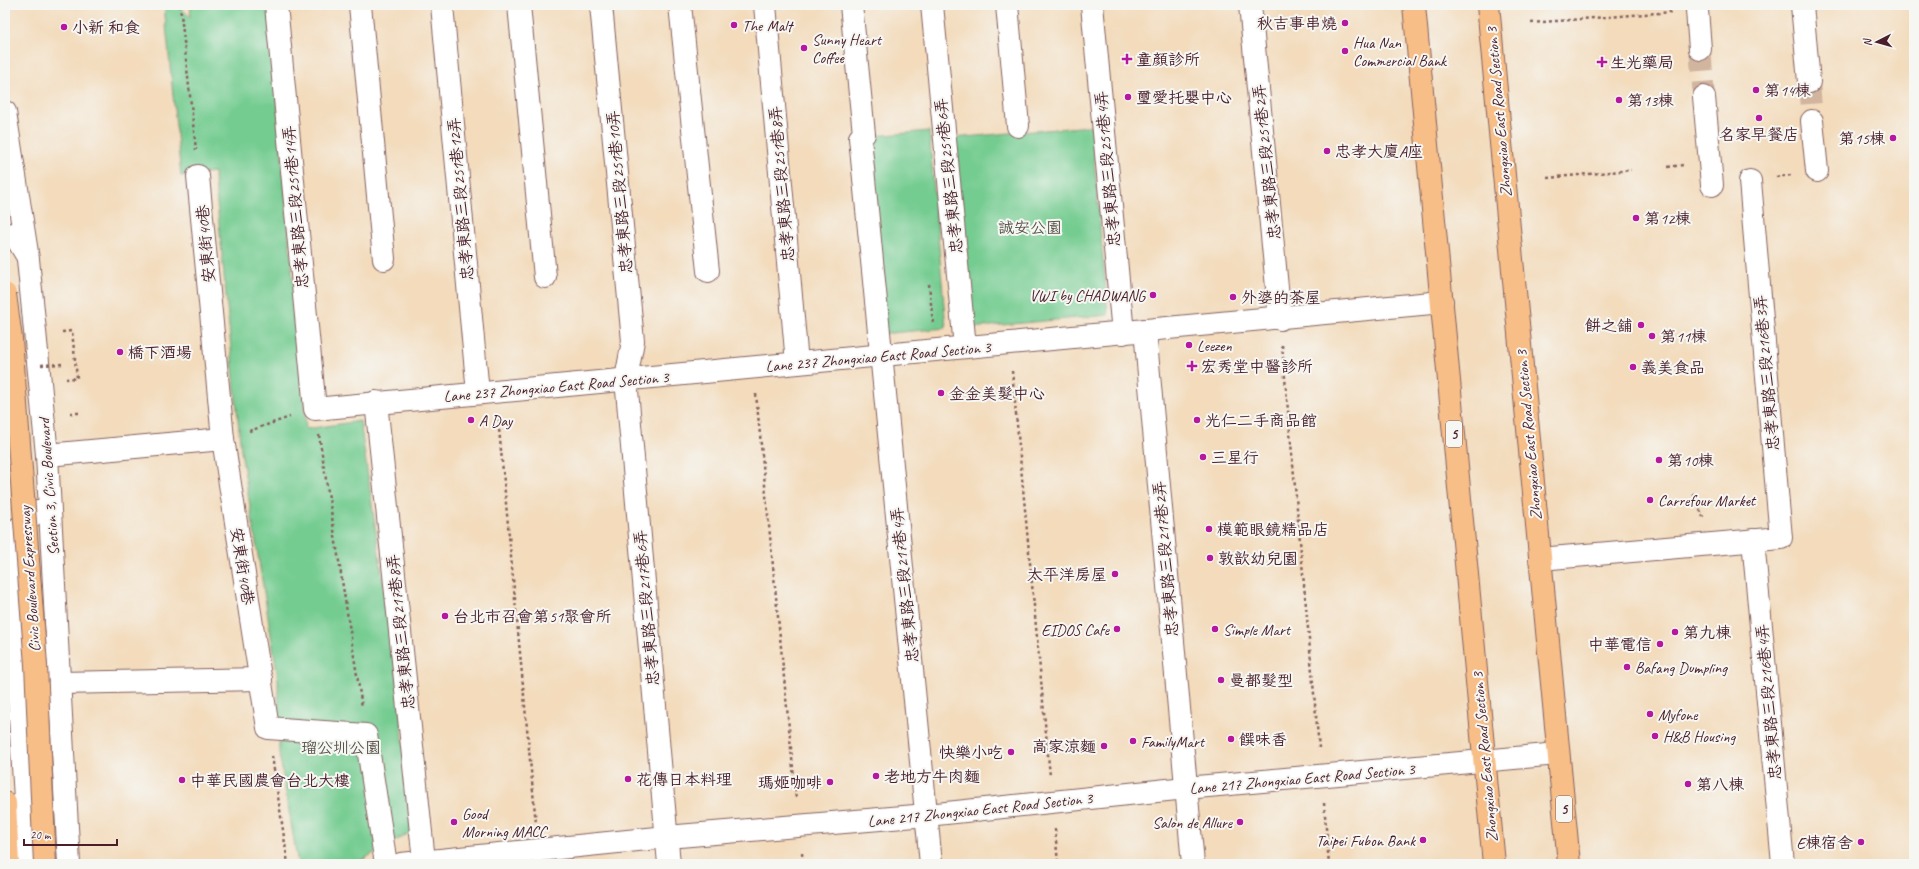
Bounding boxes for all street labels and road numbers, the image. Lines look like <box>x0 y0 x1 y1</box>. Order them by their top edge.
street label: Zhongxiao East Road Section 3 <box>1481 24 1516 198</box>
street label: 忠孝東路三段251巷2弄 <box>1249 83 1285 241</box>
street label: 忠孝東路三段251巷4弄 <box>1091 90 1125 248</box>
street label: 忠孝東路三段251巷6弄 <box>931 97 967 255</box>
street label: 忠孝東路三段251巷8弄 <box>765 105 799 263</box>
street label: 忠孝東路三段251巷10弄 <box>603 109 637 274</box>
street label: 忠孝東路三段251巷12弄 <box>444 116 478 281</box>
street label: 忠孝東路三段251巷14弄 <box>279 124 313 289</box>
street label: 安東街40巷 <box>193 204 219 284</box>
street label: 忠孝東路三段216巷3弄 <box>1750 294 1784 452</box>
street label: Lane 237 Zhongxiao East Road Section 3 <box>765 337 993 377</box>
street label: Zhongxiao East Road Section 3 <box>1511 347 1546 521</box>
street label: Lane 237 Zhongxiao East Road Section 3 <box>443 367 671 407</box>
street label: Section 3, Civic Boulevard <box>34 415 64 556</box>
road number: 5 <box>1446 421 1462 447</box>
street label: 忠孝東路三段217巷2弄 <box>1149 480 1183 638</box>
street label: Civic Boulevard Expressway <box>15 504 45 653</box>
street label: 忠孝東路三段217巷4弄 <box>887 506 923 664</box>
street label: 安東街40巷 <box>226 526 258 606</box>
street label: 忠孝東路三段217巷6弄 <box>630 529 664 687</box>
street label: 忠孝東路三段217巷8弄 <box>383 553 419 711</box>
street label: 忠孝東路三段216巷4弄 <box>1752 623 1786 781</box>
street label: Zhongxiao East Road Section 3 <box>1467 669 1502 843</box>
street label: Lane 217 Zhongxiao East Road Section 3 <box>1189 759 1417 799</box>
street label: Lane 217 Zhongxiao East Road Section 3 <box>867 788 1095 832</box>
road number: 5 <box>1556 796 1572 822</box>

